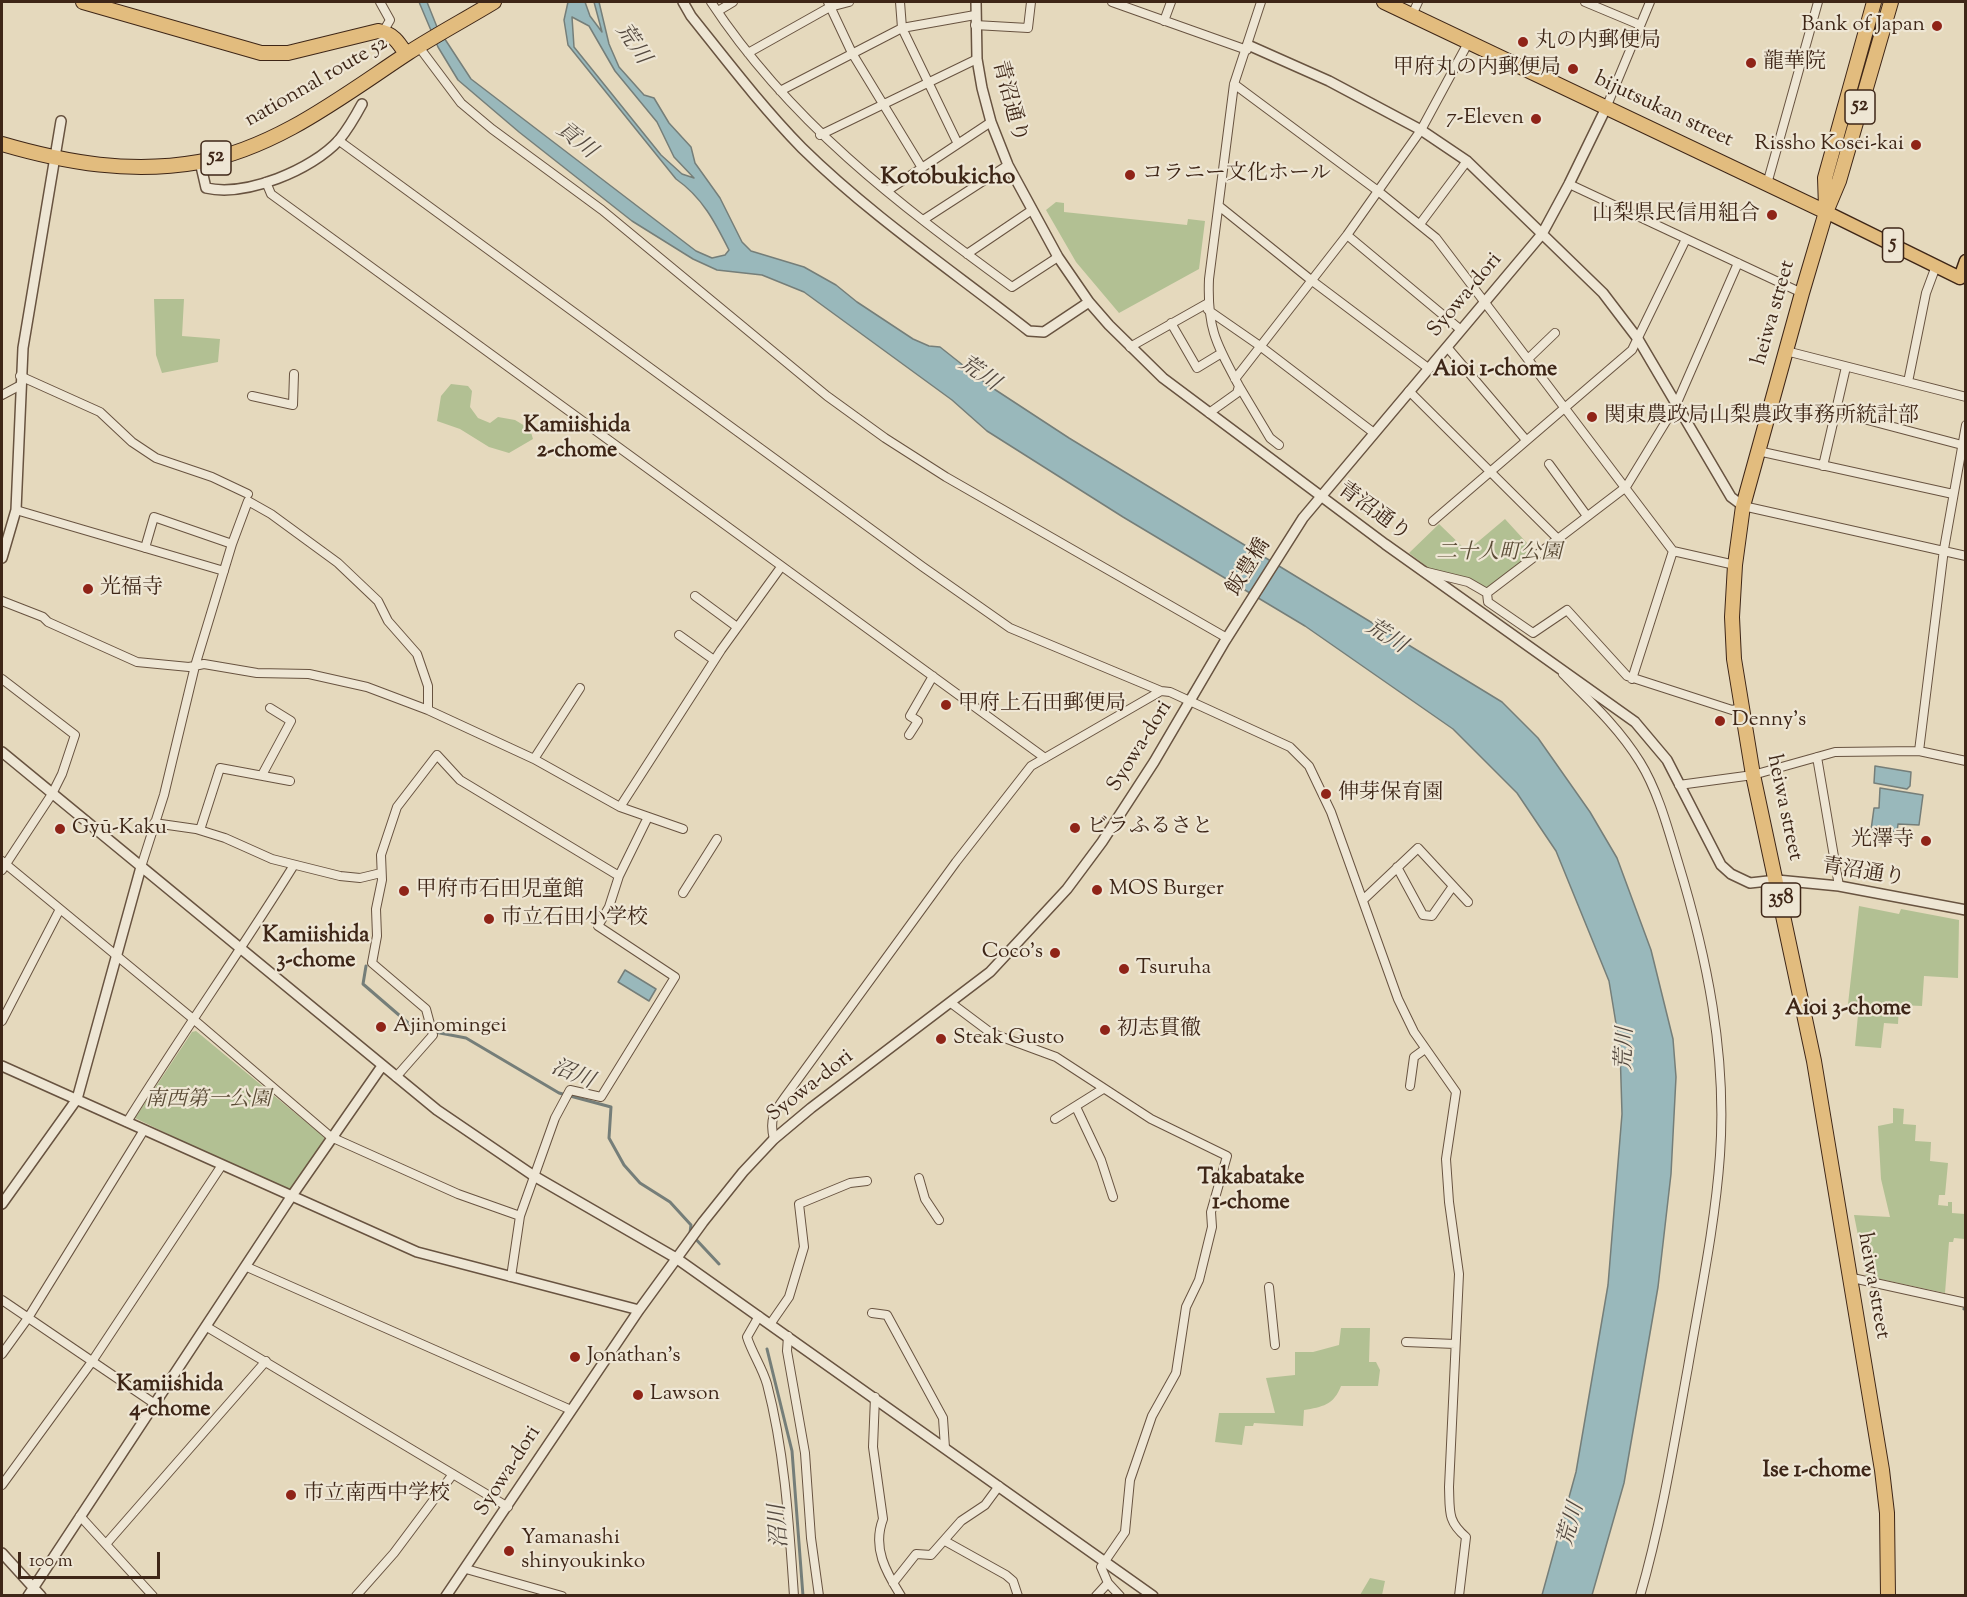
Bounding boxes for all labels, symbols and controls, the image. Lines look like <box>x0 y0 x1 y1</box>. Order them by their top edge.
place label: Bank of Japan <box>1801 13 1925 39</box>
water label: 荒川 <box>608 19 654 71</box>
marker: Bank of Japan <box>1930 19 1944 33</box>
place label: 丸の内郵便局 <box>1535 29 1661 55</box>
street label: nationnal route 52 <box>241 32 393 134</box>
marker: 丸の内郵便局 <box>1516 35 1530 49</box>
place label: 龍華院 <box>1763 50 1826 76</box>
place label: 甲府丸の内郵便局 <box>1393 56 1561 82</box>
marker: 龍華院 <box>1744 56 1758 70</box>
street label: 青沼通り <box>985 58 1031 146</box>
marker: 甲府丸の内郵便局 <box>1566 62 1580 76</box>
street label: bijutsukan street <box>1589 68 1737 154</box>
road number: 52 <box>1845 90 1875 124</box>
place label: 7-Eleven <box>1446 106 1524 132</box>
marker: 7-Eleven <box>1529 112 1543 126</box>
water label: 貢川 <box>550 118 600 166</box>
place label: Rissho Kosei-kai <box>1755 132 1904 158</box>
marker: Rissho Kosei-kai <box>1909 138 1923 152</box>
road number: 52 <box>201 141 231 175</box>
place label: コラニー文化ホール <box>1142 162 1331 188</box>
district label: Kotobukicho <box>881 165 1015 193</box>
marker: コラニー文化ホール <box>1123 168 1137 182</box>
place label: 山梨県民信用組合 <box>1592 202 1760 228</box>
marker: 山梨県民信用組合 <box>1765 208 1779 222</box>
road number: 5 <box>1882 228 1904 262</box>
street label: Syowa-dori <box>1423 249 1509 343</box>
street label: heiwa street <box>1748 258 1802 368</box>
water label: 荒川 <box>952 352 1004 398</box>
district label: Aioi 1-chome <box>1433 358 1557 384</box>
place label: 関東農政局山梨農政事務所統計部 <box>1604 404 1919 430</box>
marker: 関東農政局山梨農政事務所統計部 <box>1585 410 1599 424</box>
district label: Kamiishida 2-chome <box>523 414 631 466</box>
street label: 青沼通り <box>1332 478 1414 548</box>
street label: 飯豊橋 <box>1223 535 1277 601</box>
park label: 二十人町公園 <box>1436 541 1562 567</box>
place label: 光福寺 <box>100 576 163 602</box>
marker: 光福寺 <box>81 582 95 596</box>
water label: 荒川 <box>1359 615 1411 661</box>
place label: 甲府上石田郵便局 <box>958 692 1126 718</box>
street label: Syowa-dori <box>1103 697 1179 797</box>
marker: 甲府上石田郵便局 <box>939 698 953 712</box>
place label: Denny's <box>1732 708 1806 734</box>
marker: Denny's <box>1713 714 1727 728</box>
street label: heiwa street <box>1759 753 1807 863</box>
place label: 伸芽保育園 <box>1338 781 1443 807</box>
marker: 伸芽保育園 <box>1319 787 1333 801</box>
place label: ビラふるさと <box>1087 815 1213 841</box>
place label: Gyū-Kaku <box>72 816 167 842</box>
marker: ビラふるさと <box>1068 821 1082 835</box>
marker: Gyū-Kaku <box>53 822 67 836</box>
place label: 光澤寺 <box>1851 828 1914 854</box>
marker: 光澤寺 <box>1919 834 1933 848</box>
street label: 青沼通り <box>1820 855 1906 893</box>
place label: MOS Burger <box>1109 877 1224 903</box>
place label: 甲府市石田児童館 <box>416 878 584 904</box>
marker: MOS Burger <box>1090 883 1104 897</box>
road number: 358 <box>1762 883 1800 917</box>
marker: 甲府市石田児童館 <box>397 884 411 898</box>
place label: 市立石田小学校 <box>501 906 648 932</box>
marker: 市立石田小学校 <box>482 912 496 926</box>
district label: Kamiishida 3-chome <box>262 924 370 975</box>
place label: Coco's <box>982 940 1043 966</box>
marker: Coco's <box>1048 946 1062 960</box>
place label: Tsuruha <box>1136 956 1211 982</box>
marker: Tsuruha <box>1117 962 1131 976</box>
district label: Aioi 3-chome <box>1785 997 1911 1023</box>
place label: Ajinomingei <box>393 1014 507 1040</box>
place label: 初志貫徹 <box>1117 1017 1201 1043</box>
marker: Ajinomingei <box>374 1020 388 1034</box>
marker: 初志貫徹 <box>1098 1023 1112 1037</box>
place label: Steak Gusto <box>953 1026 1064 1052</box>
water label: 荒川 <box>1613 1027 1641 1071</box>
marker: Steak Gusto <box>934 1032 948 1046</box>
street label: Syowa-dori <box>763 1045 859 1129</box>
water label: 沼川 <box>547 1056 597 1096</box>
park label: 南西第一公園 <box>145 1088 271 1114</box>
district label: Takabatake 1-chome <box>1197 1166 1305 1218</box>
street label: heiwa street <box>1850 1231 1894 1341</box>
place label: Jonathan's <box>587 1344 681 1370</box>
marker: Jonathan's <box>568 1350 582 1364</box>
district label: Kamiishida 4-chome <box>116 1373 224 1424</box>
place label: Lawson <box>650 1382 720 1408</box>
marker: Lawson <box>631 1388 645 1402</box>
street label: Syowa-dori <box>470 1422 548 1522</box>
district label: Ise 1-chome <box>1763 1459 1871 1485</box>
place label: 市立南西中学校 <box>303 1482 450 1508</box>
marker: 市立南西中学校 <box>284 1488 298 1502</box>
water label: 荒川 <box>1554 1500 1592 1550</box>
water label: 沼川 <box>766 1503 796 1549</box>
place label: Yamanashi shinyoukinko <box>521 1526 645 1576</box>
scale bar <box>21 1540 164 1578</box>
marker: Yamanashi shinyoukinko <box>502 1544 516 1558</box>
text: 100 m <box>29 1549 73 1575</box>

